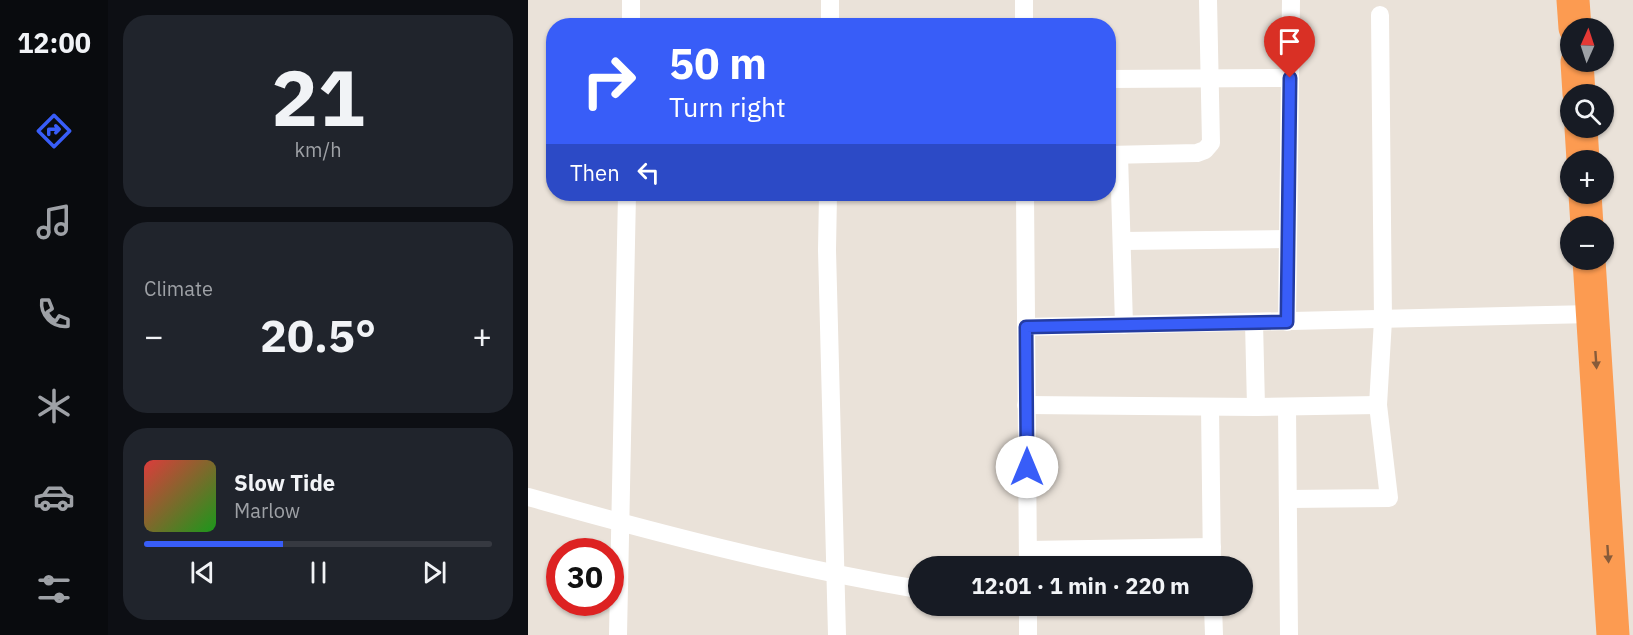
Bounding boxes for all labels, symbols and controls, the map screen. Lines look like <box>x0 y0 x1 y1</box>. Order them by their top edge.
pin <box>1264 16 1315 78</box>
north arrow <box>1560 18 1614 72</box>
map controls <box>1560 18 1614 270</box>
text: 12:00 <box>17 25 91 60</box>
icon: arrive <box>1273 25 1306 58</box>
text: 50 m <box>669 36 767 91</box>
icon: right <box>570 42 648 120</box>
text: 21 <box>271 46 365 147</box>
button: search <box>1560 84 1614 138</box>
text: Turn right <box>669 89 786 124</box>
icon: directions <box>33 110 75 152</box>
text: km/h <box>294 136 342 163</box>
button: + <box>1560 150 1614 204</box>
icon: left <box>632 156 665 189</box>
text: Then <box>570 158 620 187</box>
icon: music <box>33 201 75 243</box>
button: − <box>1560 216 1614 270</box>
text: Climate <box>144 275 213 302</box>
icon: phone <box>33 293 75 335</box>
text: 20.5° <box>260 306 376 364</box>
text: − <box>144 314 164 357</box>
text: + <box>472 314 492 357</box>
one-way arrow <box>1591 350 1600 369</box>
icon: climate <box>33 385 75 427</box>
position arrow <box>995 435 1059 499</box>
text: Slow Tide <box>234 468 335 497</box>
icon: car <box>33 476 75 518</box>
text: Marlow <box>234 497 300 524</box>
speed limit sign: 30 <box>546 538 624 616</box>
one-way arrow <box>1603 545 1613 564</box>
icon: previous <box>186 556 219 589</box>
icon: pause <box>302 556 335 589</box>
icon: next <box>418 556 451 589</box>
icon: filters <box>33 568 75 610</box>
text: 12:01 · 1 min · 220 m <box>971 571 1190 600</box>

